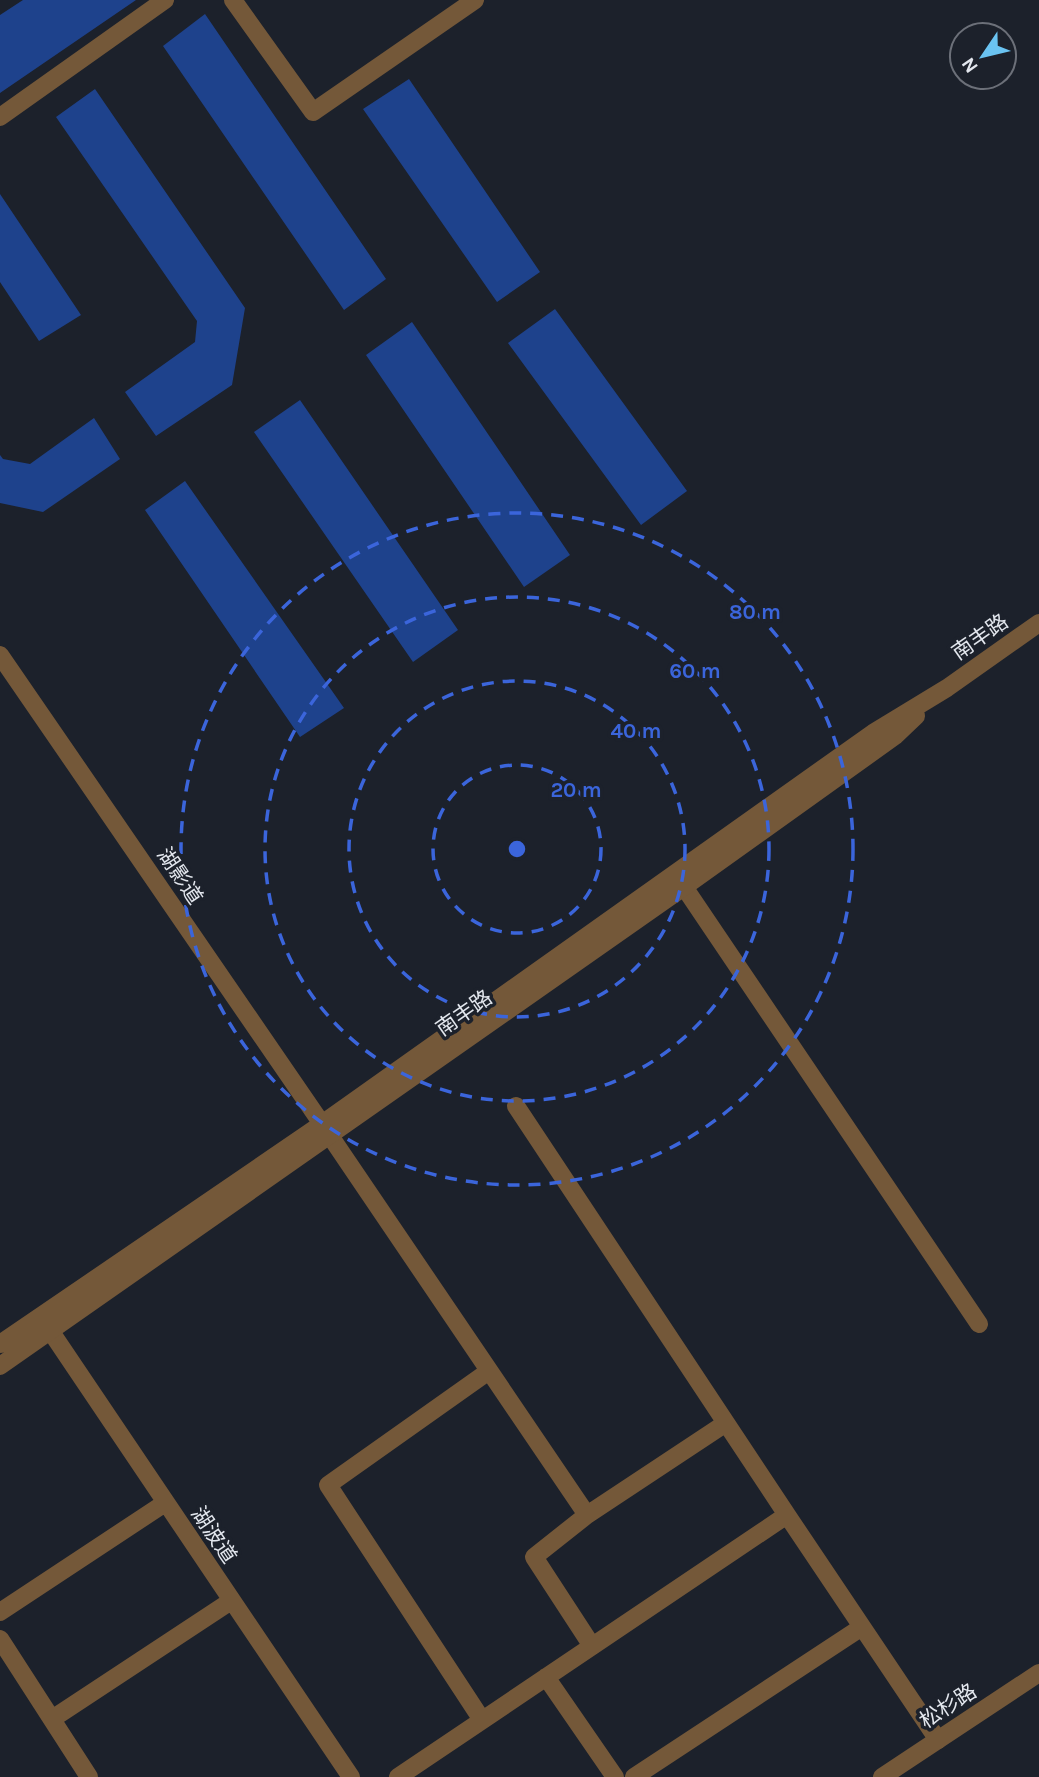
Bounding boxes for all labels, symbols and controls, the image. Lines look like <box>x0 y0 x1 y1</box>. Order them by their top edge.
north arrow <box>948 21 1018 91</box>
text: N <box>957 53 983 77</box>
text: 80 m <box>729 600 781 624</box>
street label: 南丰路 <box>947 609 1013 665</box>
text: 60 m <box>669 659 721 683</box>
text: 40 m <box>610 719 662 743</box>
text: 20 m <box>550 778 602 802</box>
centre of rings <box>505 837 529 861</box>
street label: 湖影道 <box>152 843 208 909</box>
street label: 南丰路 <box>431 985 497 1041</box>
street label: 湖波道 <box>186 1502 242 1568</box>
street label: 松杉路 <box>915 1679 981 1733</box>

